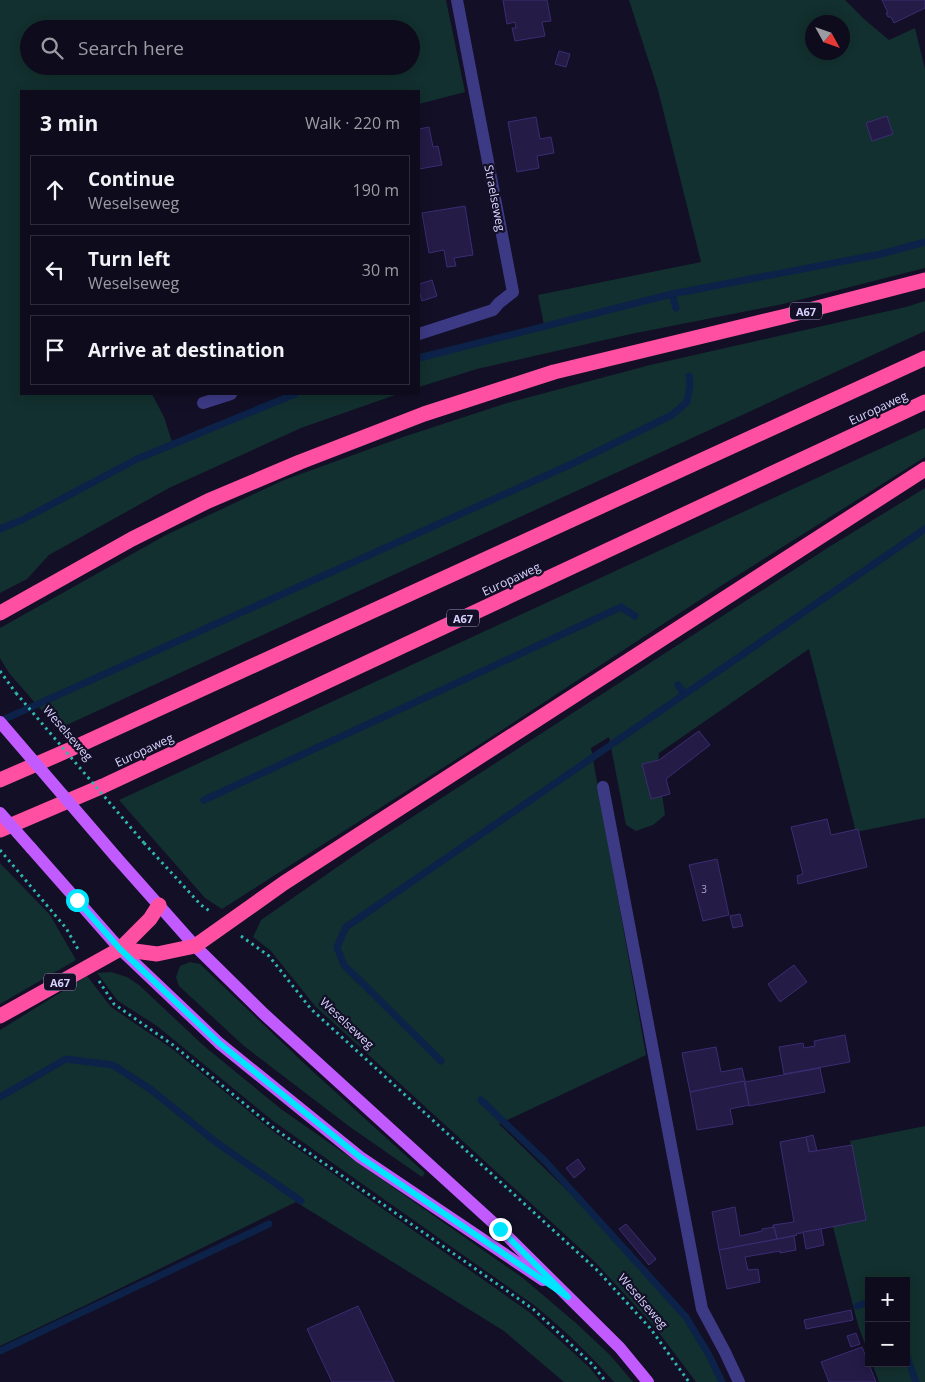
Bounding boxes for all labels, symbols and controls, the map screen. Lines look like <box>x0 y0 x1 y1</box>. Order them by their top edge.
north arrow <box>805 15 850 60</box>
search box <box>20 20 420 75</box>
icon: search <box>38 34 66 62</box>
text: Search here <box>78 35 184 61</box>
text: 3 min <box>40 109 98 137</box>
text: Walk · 220 m <box>305 112 400 134</box>
street label: Straelseweg <box>480 163 510 233</box>
text: Continue <box>88 166 175 192</box>
icon: ahead <box>41 176 69 204</box>
text: 190 m <box>353 179 399 201</box>
text: Weselseweg <box>88 192 179 214</box>
text: Turn left <box>88 246 170 272</box>
icon: left <box>41 256 69 284</box>
text: 30 m <box>362 259 399 281</box>
text: Weselseweg <box>88 272 179 294</box>
road number: A67 <box>790 302 822 320</box>
icon: arrive <box>41 336 69 364</box>
text: Arrive at destination <box>88 337 285 363</box>
street label: Europaweg <box>846 387 910 429</box>
street label: Europaweg <box>479 558 543 600</box>
road number: A67 <box>447 610 479 626</box>
street label: Weselseweg <box>39 702 97 765</box>
street label: Europaweg <box>112 729 176 771</box>
house number: 3 <box>701 882 707 896</box>
route start <box>66 889 89 912</box>
road number: A67 <box>44 974 76 990</box>
street label: Weselseweg <box>316 993 378 1053</box>
route end <box>489 1218 512 1241</box>
street label: Weselseweg <box>614 1270 672 1333</box>
map controls <box>865 1277 910 1367</box>
button: + <box>865 1277 910 1322</box>
button: − <box>865 1322 910 1367</box>

